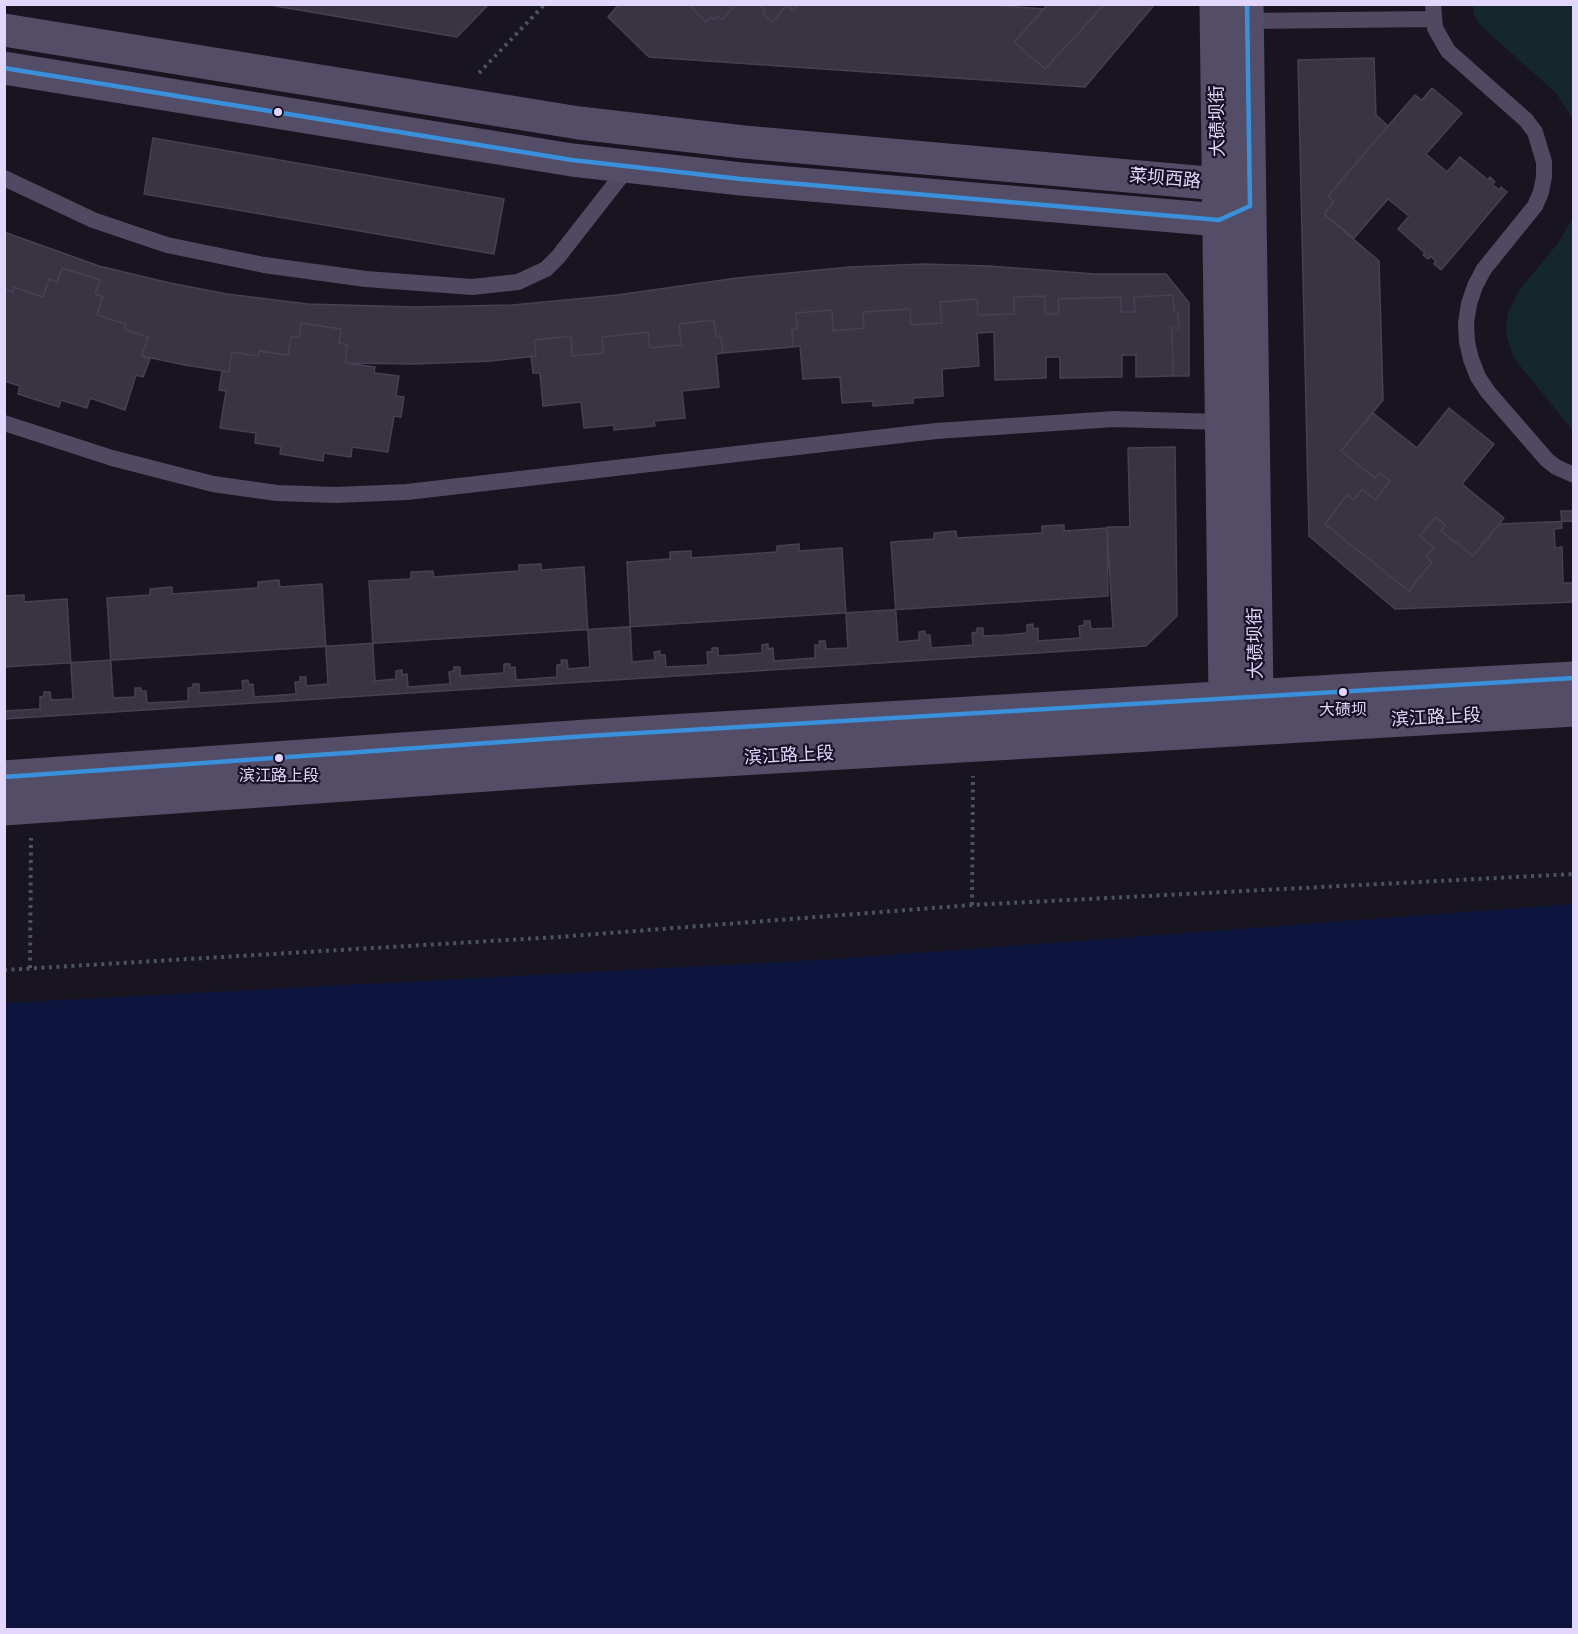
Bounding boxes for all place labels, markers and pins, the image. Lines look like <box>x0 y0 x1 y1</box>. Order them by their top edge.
unlabelled marker <box>272 106 284 118</box>
marker: 大碛坝 <box>1337 686 1349 698</box>
place label: 大碛坝 <box>1319 700 1367 720</box>
marker: 滨江路上段 <box>273 752 285 764</box>
place label: 滨江路上段 <box>239 766 319 786</box>

